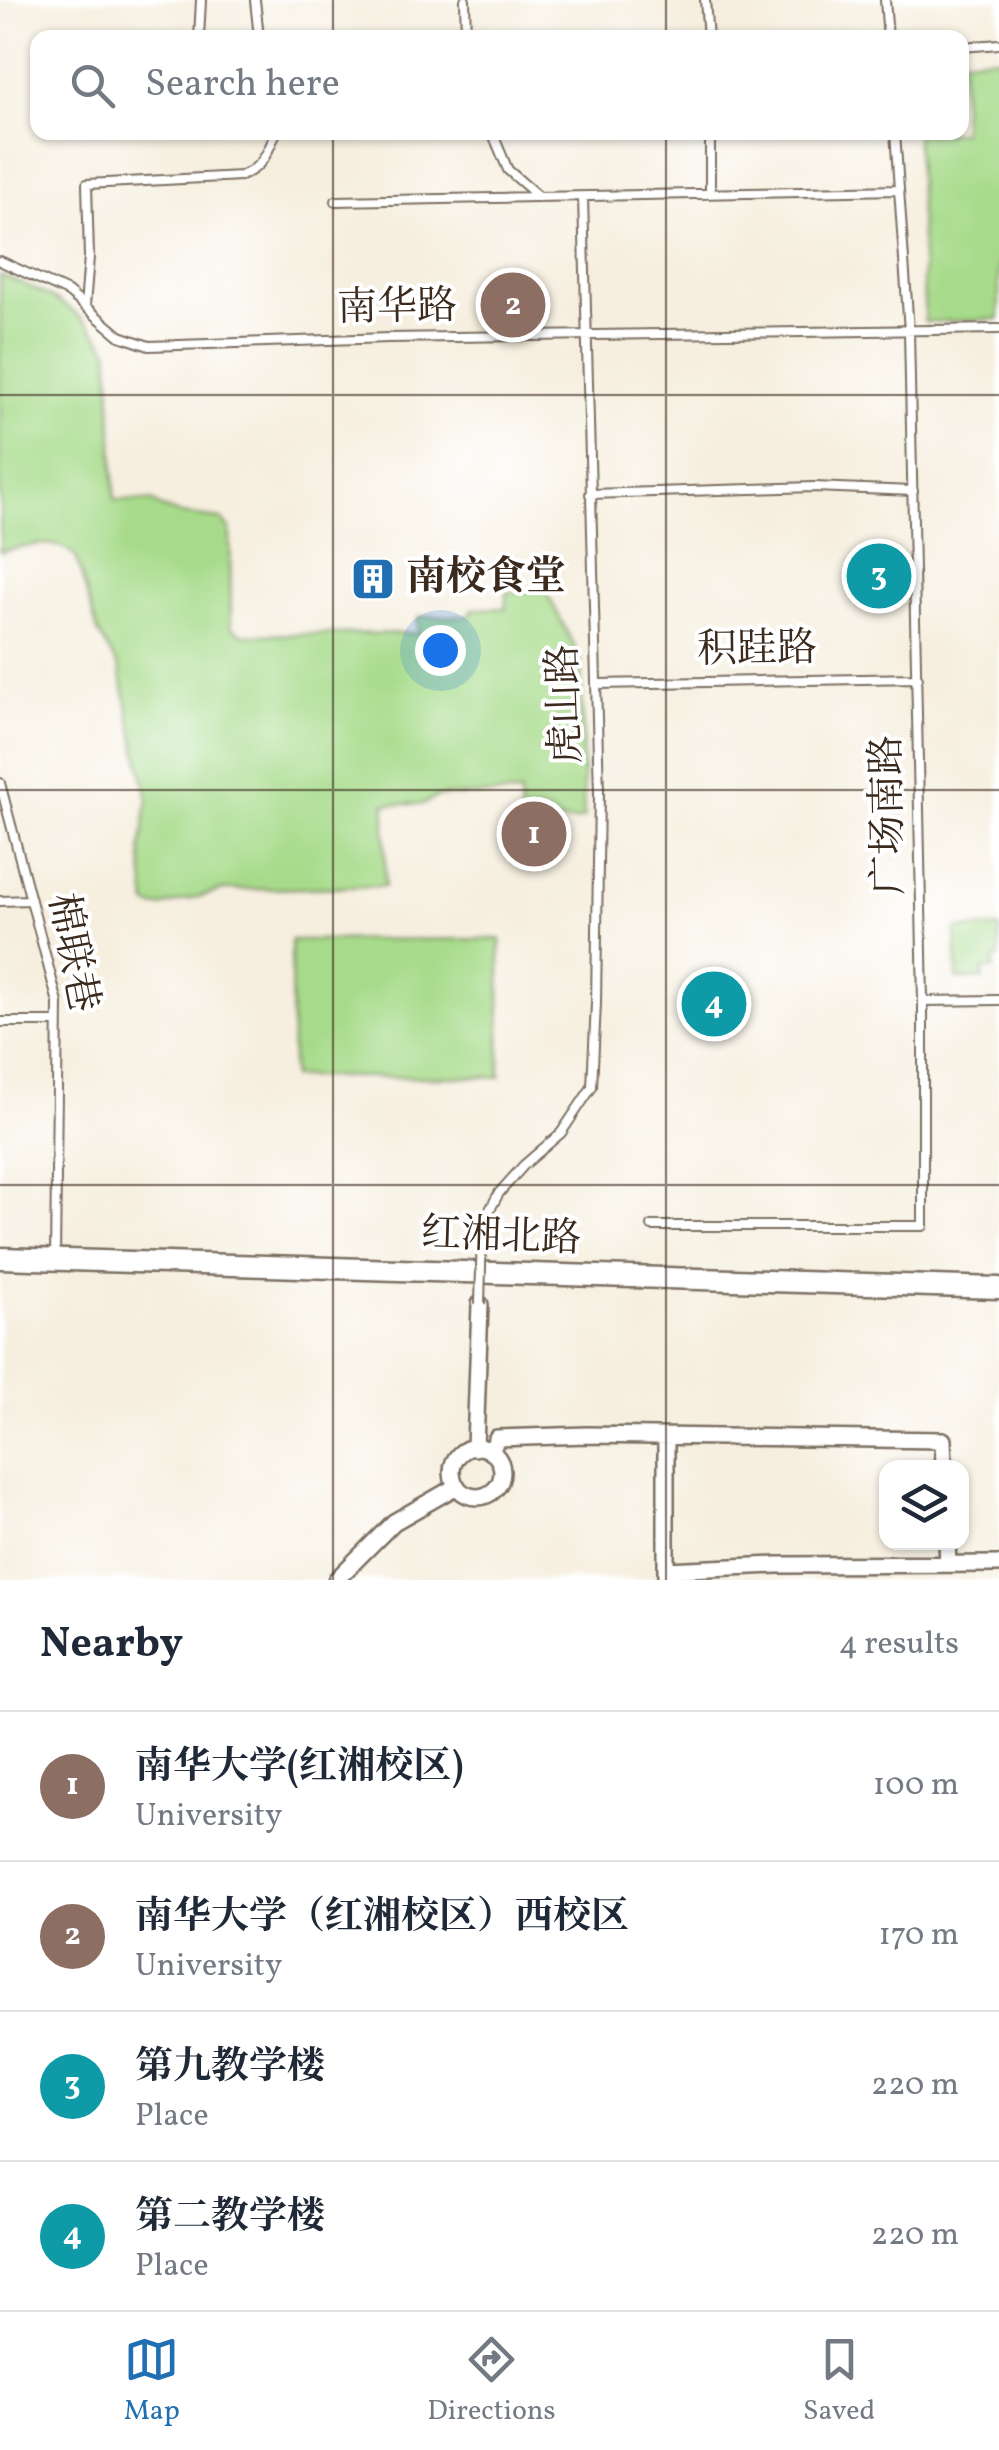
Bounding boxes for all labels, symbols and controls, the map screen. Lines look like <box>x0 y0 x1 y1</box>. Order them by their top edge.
search box <box>30 30 969 140</box>
icon: search <box>65 58 120 113</box>
text: Search here <box>145 59 340 112</box>
pin: 2 <box>480 268 546 342</box>
street label: 南华路 <box>337 280 457 338</box>
pin: 3 <box>846 538 912 614</box>
place label: 南校食堂 <box>406 551 566 607</box>
building icon: 南校食堂 <box>350 556 396 602</box>
street label: 积跬路 <box>697 622 817 680</box>
your location <box>415 625 466 676</box>
street label: 虎山路 <box>537 643 597 765</box>
street label: 广场南路 <box>861 735 919 895</box>
pin: 1 <box>502 796 566 872</box>
street label: 棉联巷 <box>32 889 110 1017</box>
pin: 4 <box>682 966 746 1042</box>
street label: 红湘北路 <box>420 1207 582 1269</box>
map controls <box>879 1460 969 1550</box>
button: layers <box>879 1460 969 1550</box>
text: Nearby <box>40 1616 183 1675</box>
text: 4 results <box>839 1623 959 1667</box>
text: 南华大学(红湘校区) <box>135 1742 464 1795</box>
text: 1 <box>66 1764 79 1808</box>
text: 100 m <box>873 1764 959 1808</box>
text: University <box>135 1795 282 1839</box>
text: 南华大学（红湘校区）西校区 <box>135 1892 629 1945</box>
text: 2 <box>64 1914 81 1958</box>
text: 170 m <box>878 1914 959 1958</box>
text: University <box>135 1945 282 1989</box>
text: 第九教学楼 <box>135 2042 325 2095</box>
text: 3 <box>64 2064 81 2108</box>
text: 220 m <box>871 2064 959 2108</box>
text: Place <box>135 2095 209 2139</box>
text: 第二教学楼 <box>135 2192 325 2245</box>
text: 4 <box>63 2214 82 2258</box>
text: 220 m <box>871 2214 959 2258</box>
text: Place <box>135 2245 209 2289</box>
tab: Map <box>124 2332 180 2431</box>
tab: Directions <box>427 2332 556 2431</box>
tab: Saved <box>803 2332 875 2431</box>

